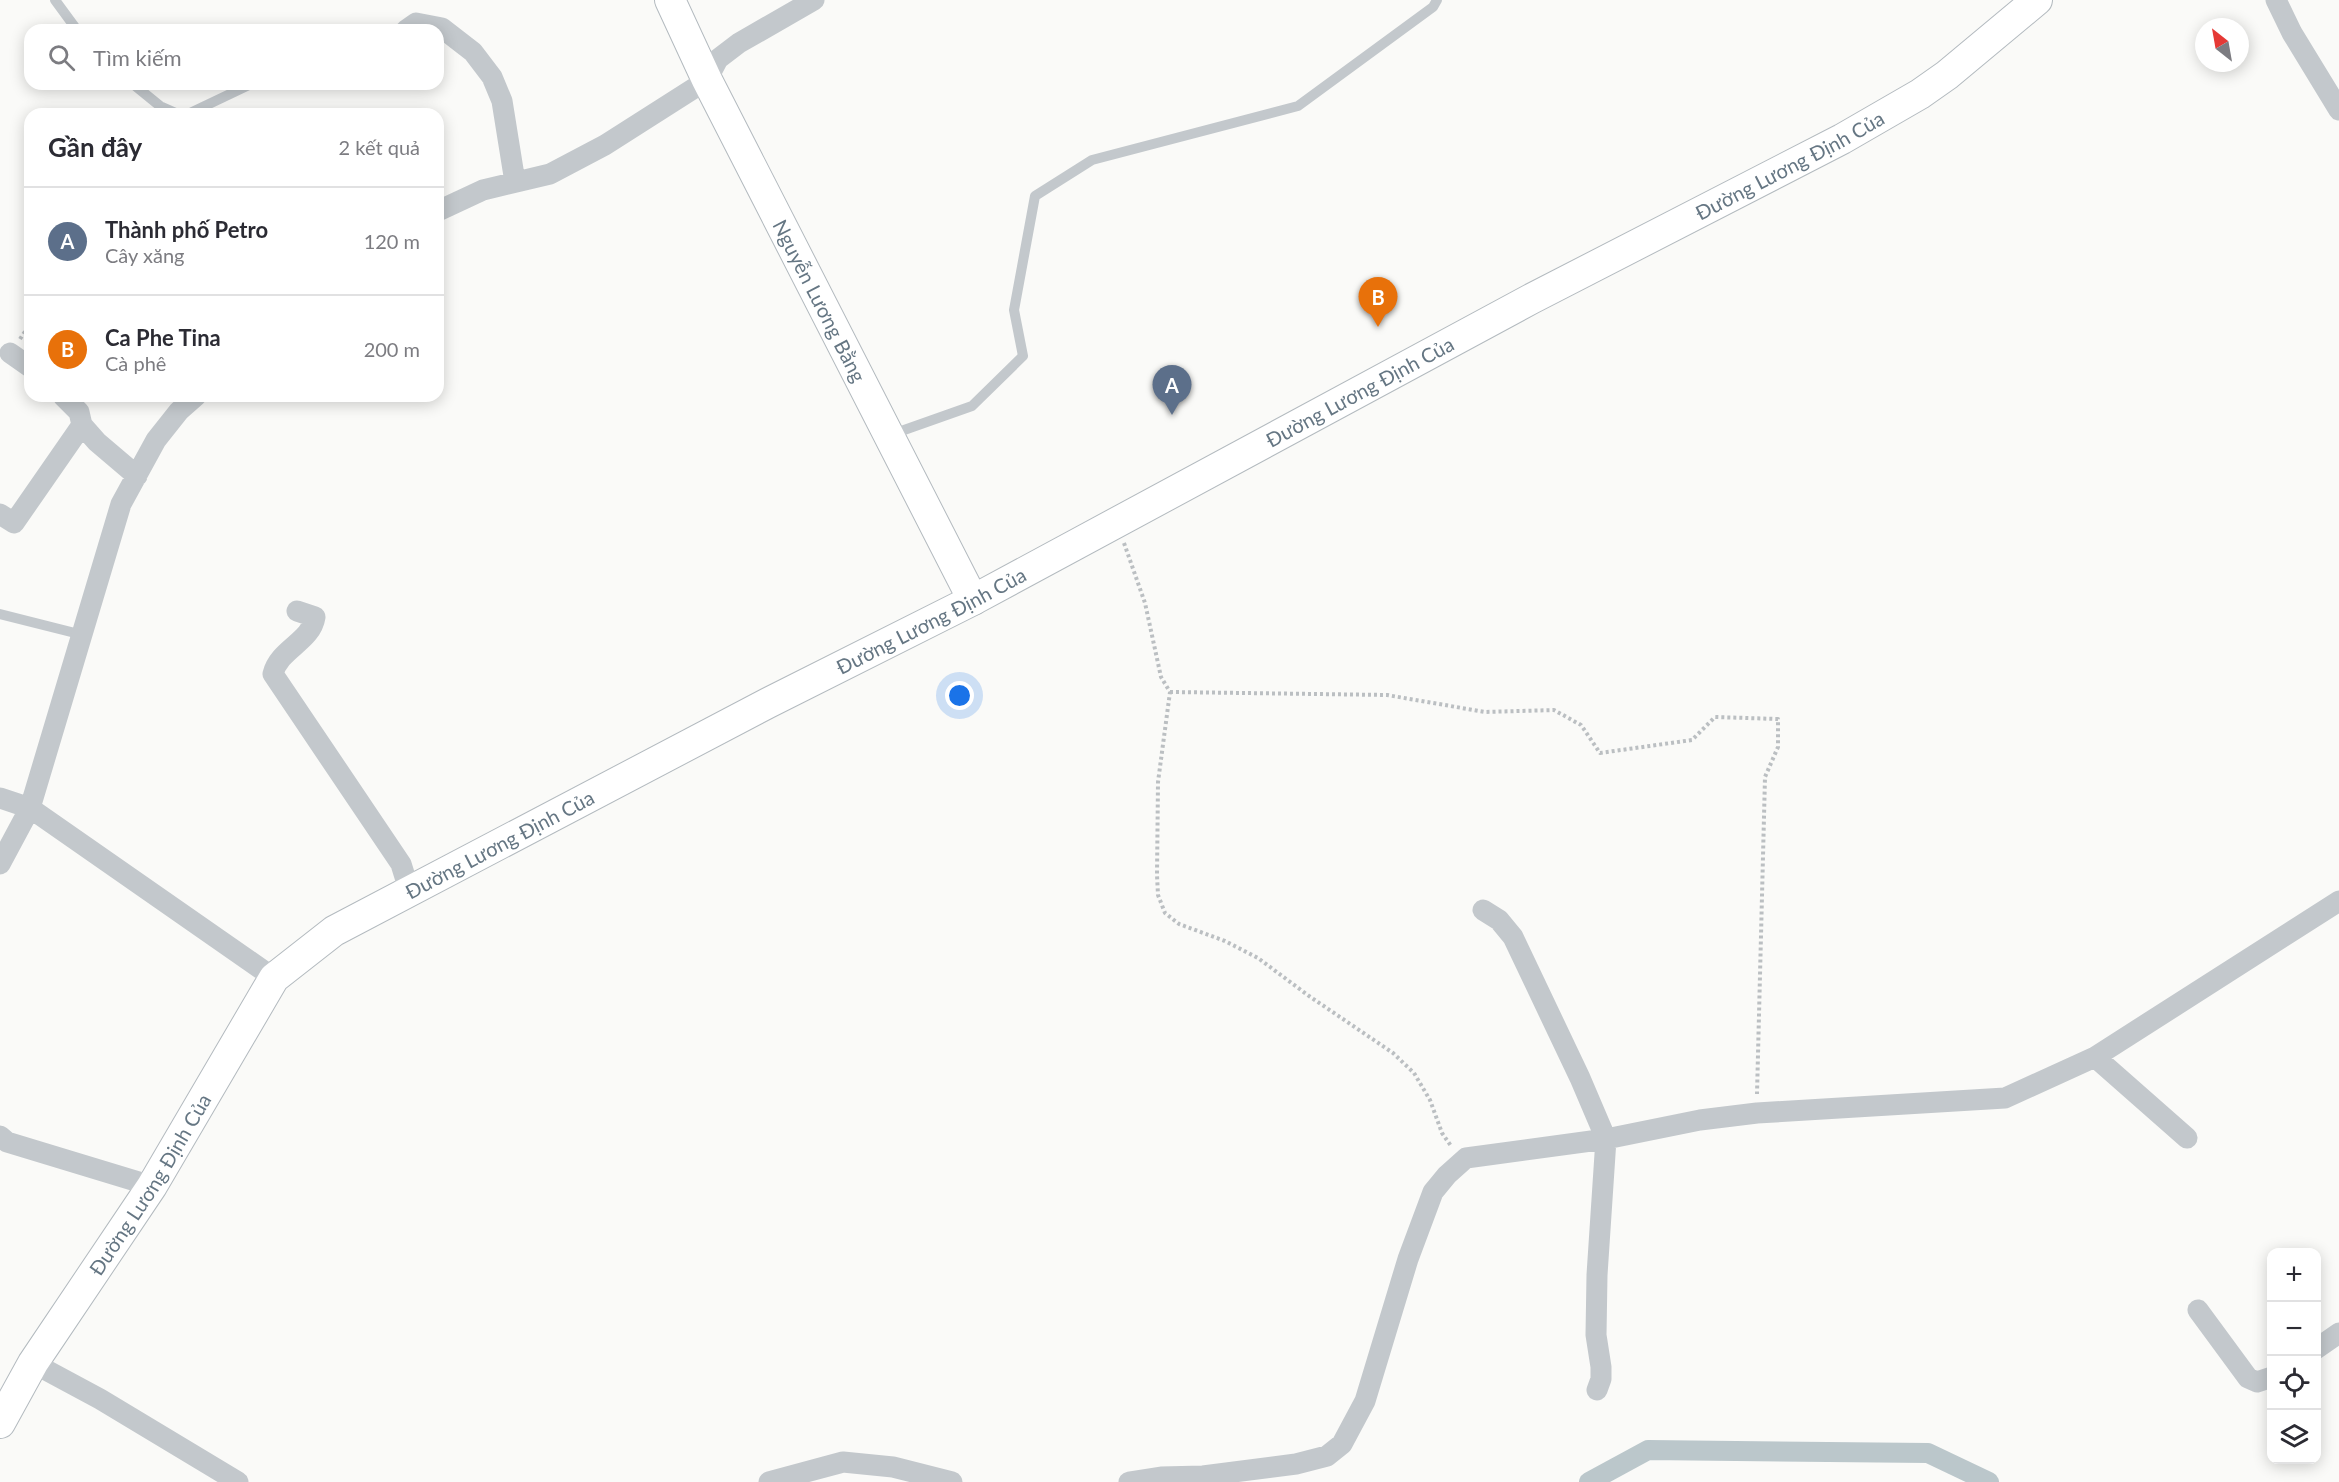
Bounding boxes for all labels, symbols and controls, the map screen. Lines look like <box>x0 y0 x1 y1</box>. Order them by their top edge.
north arrow <box>2195 18 2249 72</box>
search box <box>24 24 444 90</box>
icon: search <box>45 41 78 74</box>
text: Tìm kiếm <box>93 44 182 71</box>
street label: Đường Lương Định Của <box>1691 105 1888 224</box>
text: Gần đây <box>48 131 142 163</box>
text: 2 kết quả <box>339 135 420 159</box>
text: Thành phố Petro <box>105 216 268 243</box>
street label: Nguyễn Lương Bằng <box>768 216 871 386</box>
text: A <box>61 229 74 253</box>
text: 120 m <box>364 229 420 253</box>
text: Cây xăng <box>105 243 184 267</box>
pin: B <box>1358 278 1398 327</box>
text: Ca Phe Tina <box>105 324 221 351</box>
street label: Đường Lương Định Của <box>1262 331 1458 452</box>
text: B <box>61 337 74 361</box>
text: 200 m <box>364 337 420 361</box>
text: Cà phê <box>105 351 166 375</box>
pin: A <box>1152 366 1192 415</box>
street label: Đường Lương Định Của <box>832 562 1030 679</box>
your location <box>945 681 974 710</box>
street label: Đường Lương Định Của <box>401 785 598 903</box>
street label: Đường Lương Định Của <box>84 1089 216 1280</box>
map controls <box>2267 1248 2321 1464</box>
button: + <box>2267 1248 2321 1302</box>
button: − <box>2267 1302 2321 1356</box>
button: locate <box>2267 1356 2321 1410</box>
button: layers <box>2267 1410 2321 1464</box>

